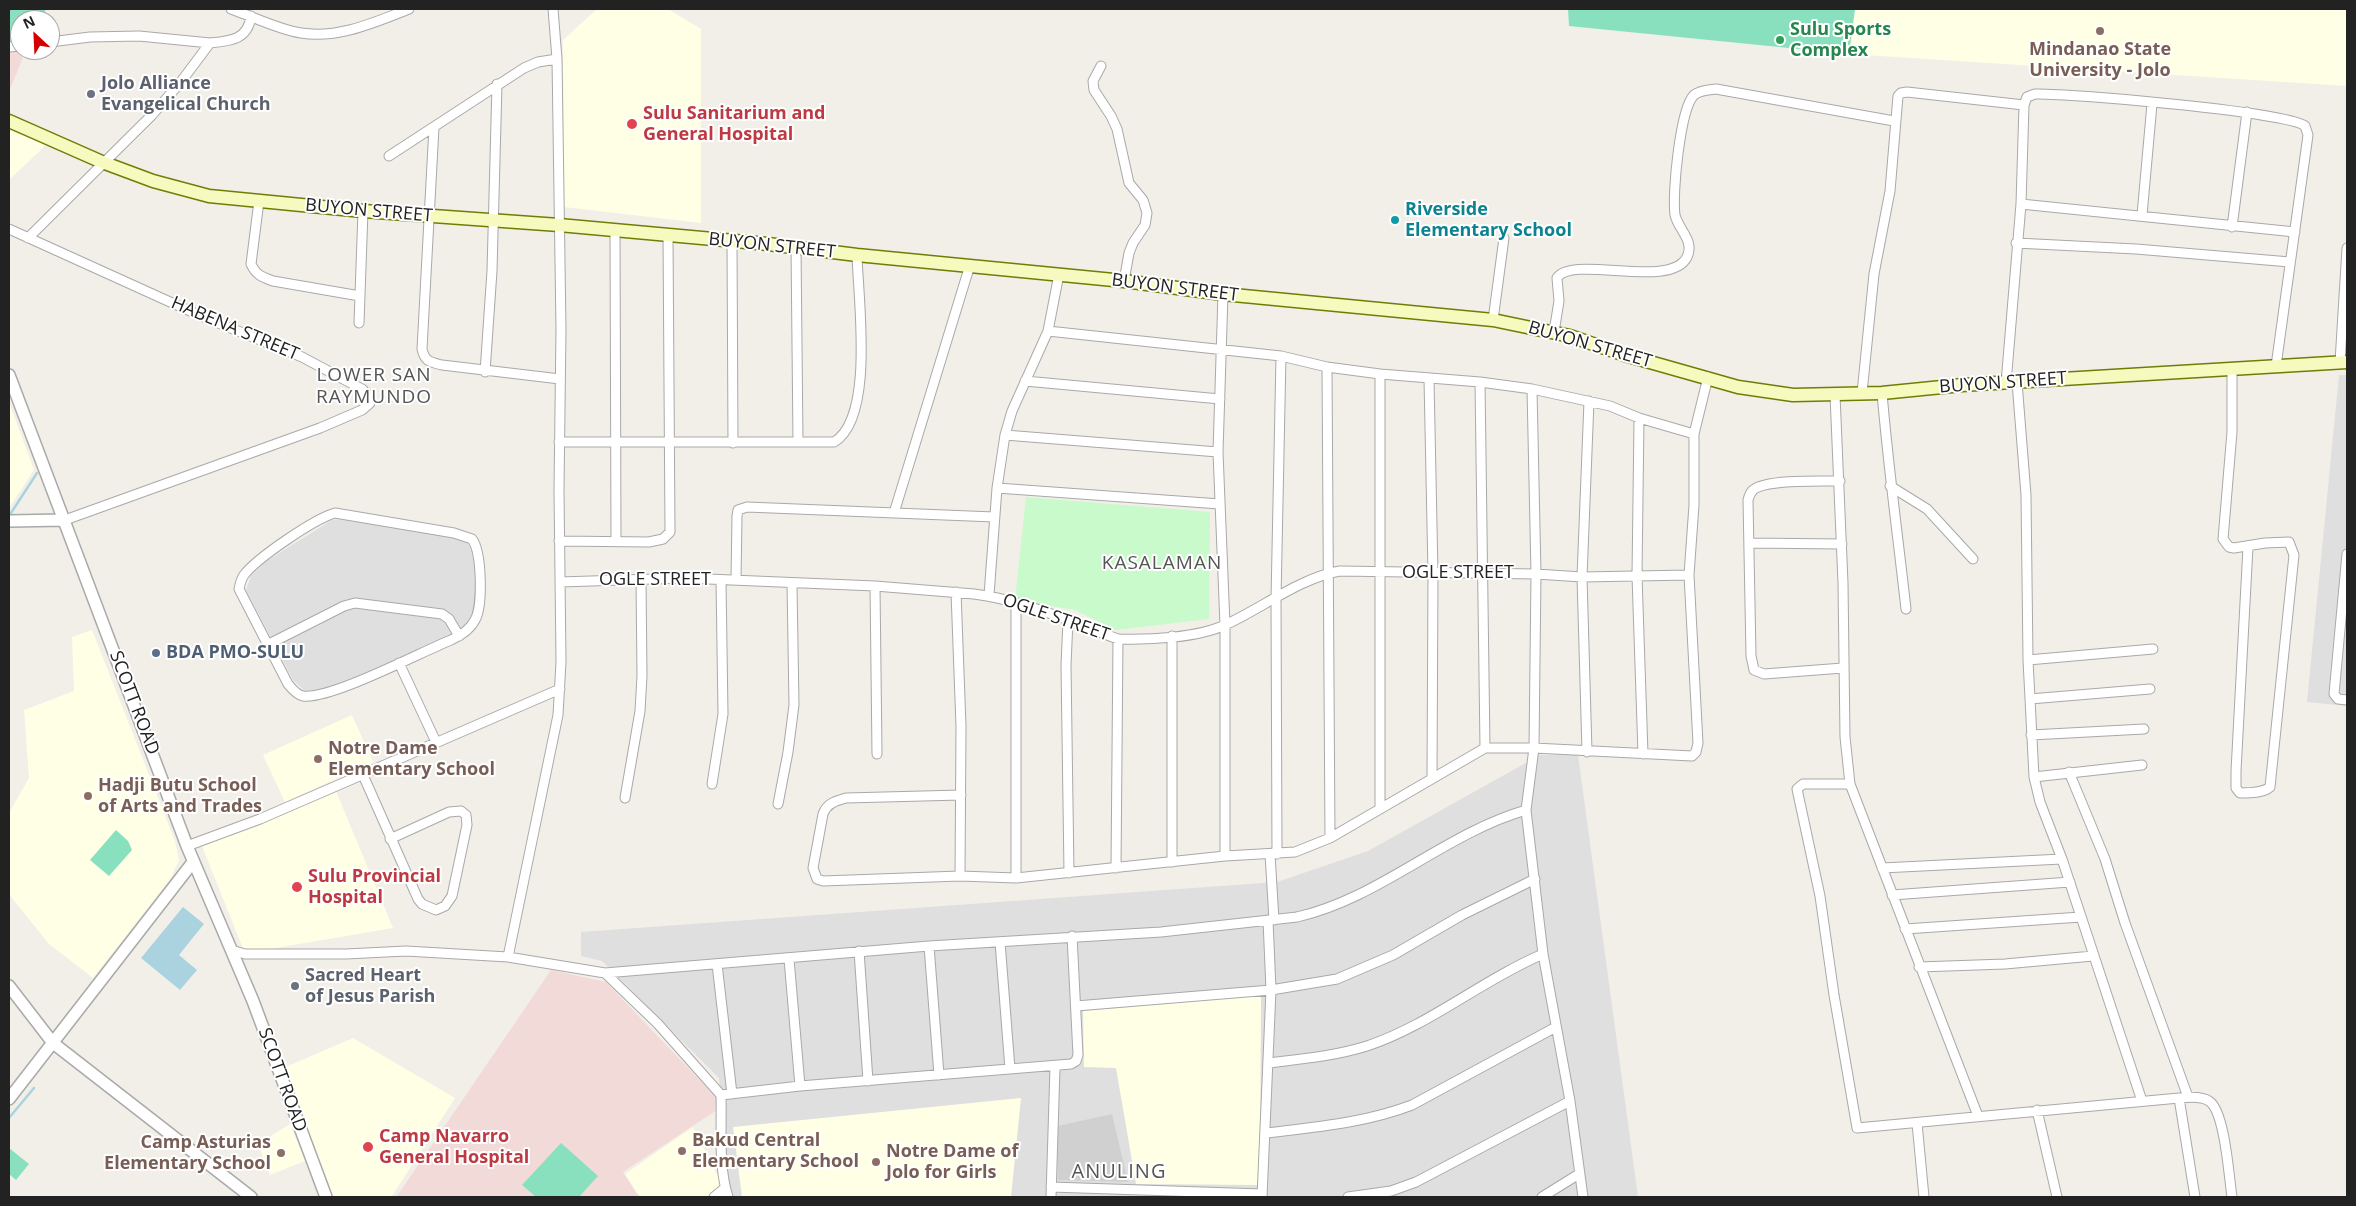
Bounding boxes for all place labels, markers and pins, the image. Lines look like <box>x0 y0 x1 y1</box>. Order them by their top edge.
place label: Sulu Sports Complex <box>1790 19 1891 62</box>
marker: Mindanao State University - Jolo <box>2094 25 2106 37</box>
marker: Sulu Sports Complex <box>1774 34 1786 46</box>
place label: Mindanao State University - Jolo <box>2029 39 2171 82</box>
place label: Jolo Alliance Evangelical Church <box>101 73 270 116</box>
marker: Jolo Alliance Evangelical Church <box>85 88 97 100</box>
place label: Sulu Sanitarium and General Hospital <box>643 103 825 146</box>
marker: Sulu Sanitarium and General Hospital <box>625 117 639 131</box>
place label: Riverside Elementary School <box>1405 199 1572 242</box>
marker: Riverside Elementary School <box>1389 214 1401 226</box>
place label: BDA PMO-SULU <box>166 642 304 664</box>
marker: BDA PMO-SULU <box>150 647 162 659</box>
place label: Notre Dame Elementary School <box>328 738 495 781</box>
marker: Notre Dame Elementary School <box>312 753 324 765</box>
place label: Hadji Butu School of Arts and Trades <box>98 775 262 818</box>
marker: Hadji Butu School of Arts and Trades <box>82 790 94 802</box>
place label: Sulu Provincial Hospital <box>308 866 441 909</box>
marker: Sulu Provincial Hospital <box>290 880 304 894</box>
place label: Sacred Heart of Jesus Parish <box>305 965 435 1008</box>
marker: Sacred Heart of Jesus Parish <box>289 980 301 992</box>
place label: Camp Navarro General Hospital <box>379 1126 529 1168</box>
place label: Bakud Central Elementary School <box>692 1130 859 1172</box>
place label: Camp Asturias Elementary School <box>104 1132 271 1174</box>
marker: Camp Navarro General Hospital <box>361 1140 375 1154</box>
place label: Notre Dame of Jolo for Girls <box>886 1141 1018 1184</box>
marker: Bakud Central Elementary School <box>676 1145 688 1157</box>
marker: Camp Asturias Elementary School <box>275 1147 287 1159</box>
marker: Notre Dame of Jolo for Girls <box>870 1156 882 1168</box>

